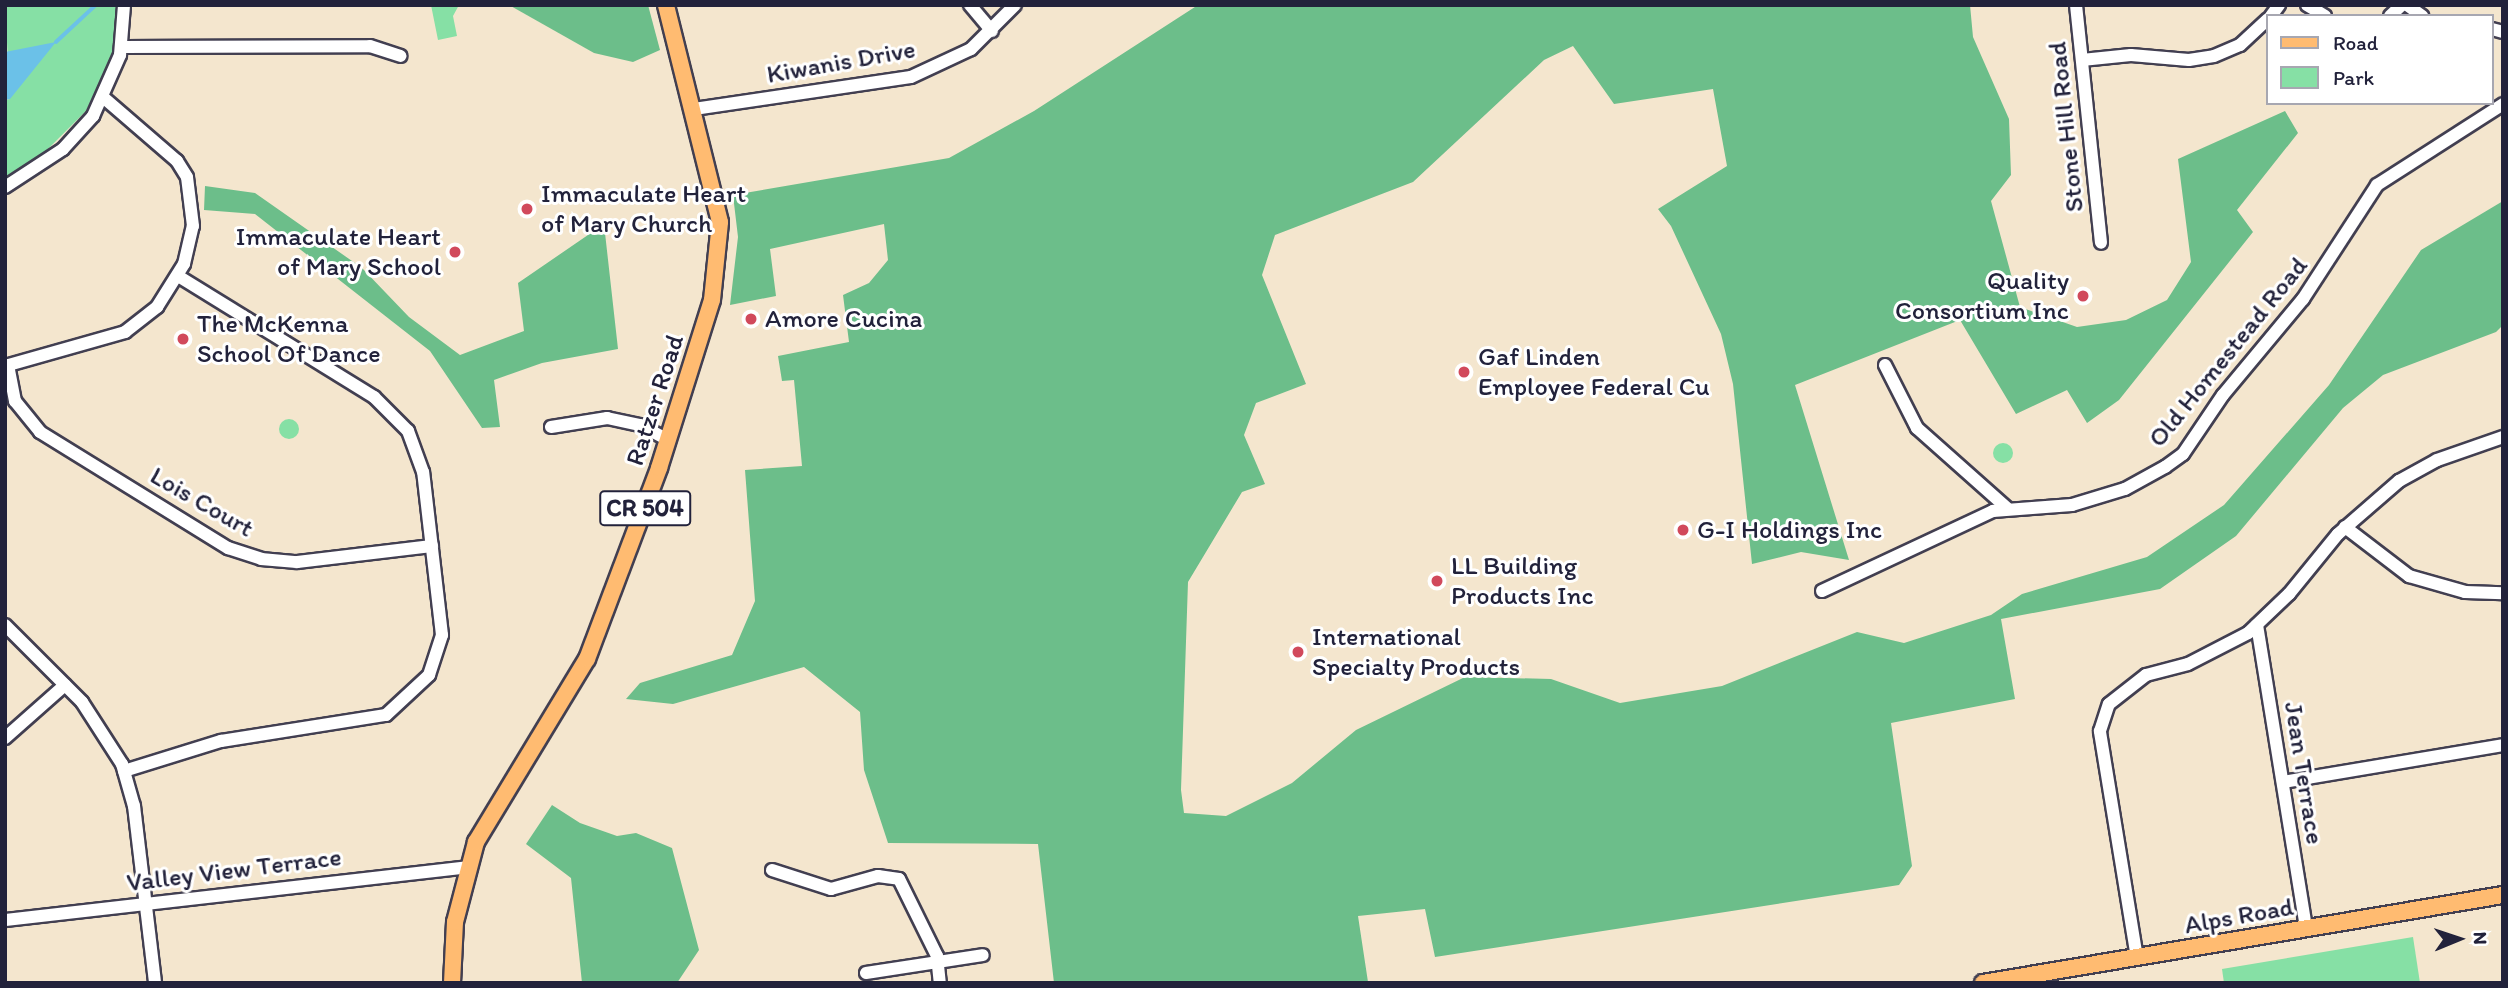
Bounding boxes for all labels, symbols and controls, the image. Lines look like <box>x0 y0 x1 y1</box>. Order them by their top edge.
legend <box>2266 14 2494 105</box>
text: Road <box>2333 30 2378 55</box>
street label: Kiwanis Drive <box>764 34 918 90</box>
street label: Stone Hill Road <box>2042 40 2090 214</box>
text: Park <box>2333 65 2374 90</box>
place label: Immaculate Heart of Mary Church <box>541 178 745 240</box>
marker: Immaculate Heart of Mary Church <box>519 201 535 217</box>
place label: Immaculate Heart of Mary School <box>237 221 441 282</box>
marker: Immaculate Heart of Mary School <box>447 244 463 260</box>
street label: Old Homestead Road <box>2142 251 2314 453</box>
place label: Quality Consortium Inc <box>1895 265 2069 326</box>
marker: Quality Consortium Inc <box>2075 288 2091 304</box>
place label: Amore Cucina <box>765 303 922 335</box>
place label: The McKenna School Of Dance <box>197 308 381 370</box>
marker: Amore Cucina <box>743 311 759 327</box>
marker: The McKenna School Of Dance <box>175 331 191 347</box>
street label: Ratzer Road <box>619 331 691 469</box>
place label: Gaf Linden Employee Federal Cu <box>1478 341 1710 402</box>
marker: Gaf Linden Employee Federal Cu <box>1456 364 1472 380</box>
street label: Lois Court <box>144 460 260 544</box>
road number: CR 504 <box>598 488 692 528</box>
place label: G-I Holdings Inc <box>1697 514 1882 546</box>
marker: G-I Holdings Inc <box>1675 522 1691 538</box>
place label: LL Building Products Inc <box>1451 550 1593 612</box>
marker: LL Building Products Inc <box>1429 573 1445 589</box>
place label: International Specialty Products <box>1312 621 1520 682</box>
marker: International Specialty Products <box>1290 644 1306 660</box>
street label: Jean Terrace <box>2278 701 2330 845</box>
street label: Valley View Terrace <box>126 842 342 898</box>
street label: Alps Road <box>2182 891 2296 941</box>
north arrow <box>2424 904 2494 974</box>
text: N <box>2469 931 2492 945</box>

